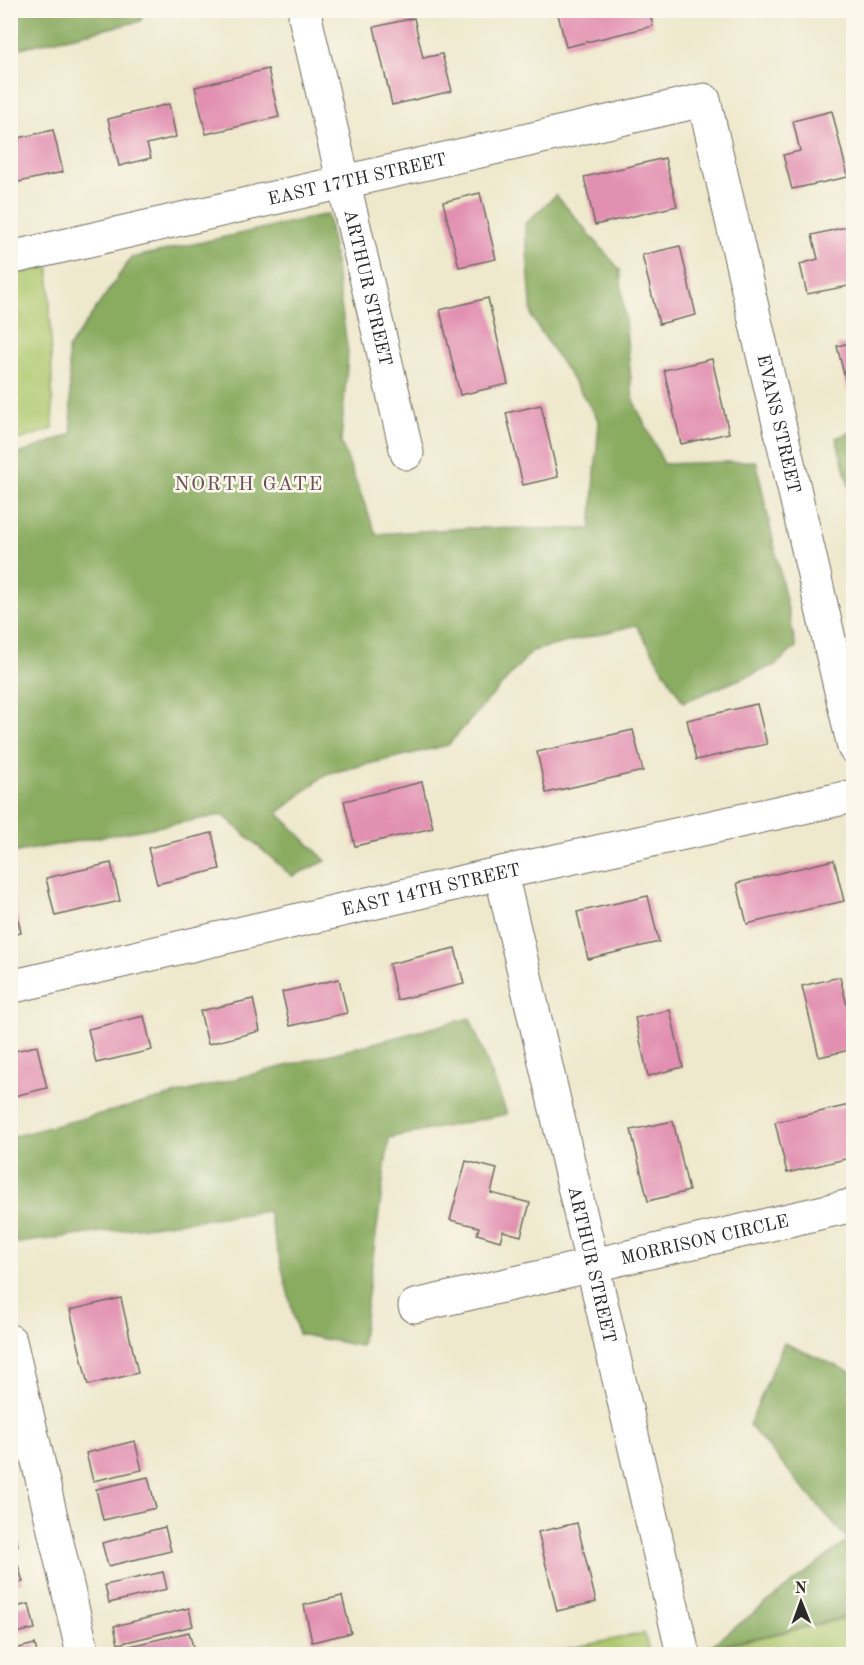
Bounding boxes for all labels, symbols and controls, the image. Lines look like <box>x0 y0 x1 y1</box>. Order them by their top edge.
street label: EAST 17TH STREET <box>266 151 449 209</box>
street label: ARTHUR STREET <box>340 208 394 368</box>
street label: EVANS STREET <box>753 353 803 495</box>
district label: NORTH GATE <box>174 475 324 495</box>
street label: EAST 14TH STREET <box>340 861 522 920</box>
street label: ARTHUR STREET <box>564 1185 618 1345</box>
street label: MORRISON CIRCLE <box>619 1212 790 1268</box>
north arrow <box>771 1572 831 1632</box>
text: N <box>795 1581 808 1597</box>

